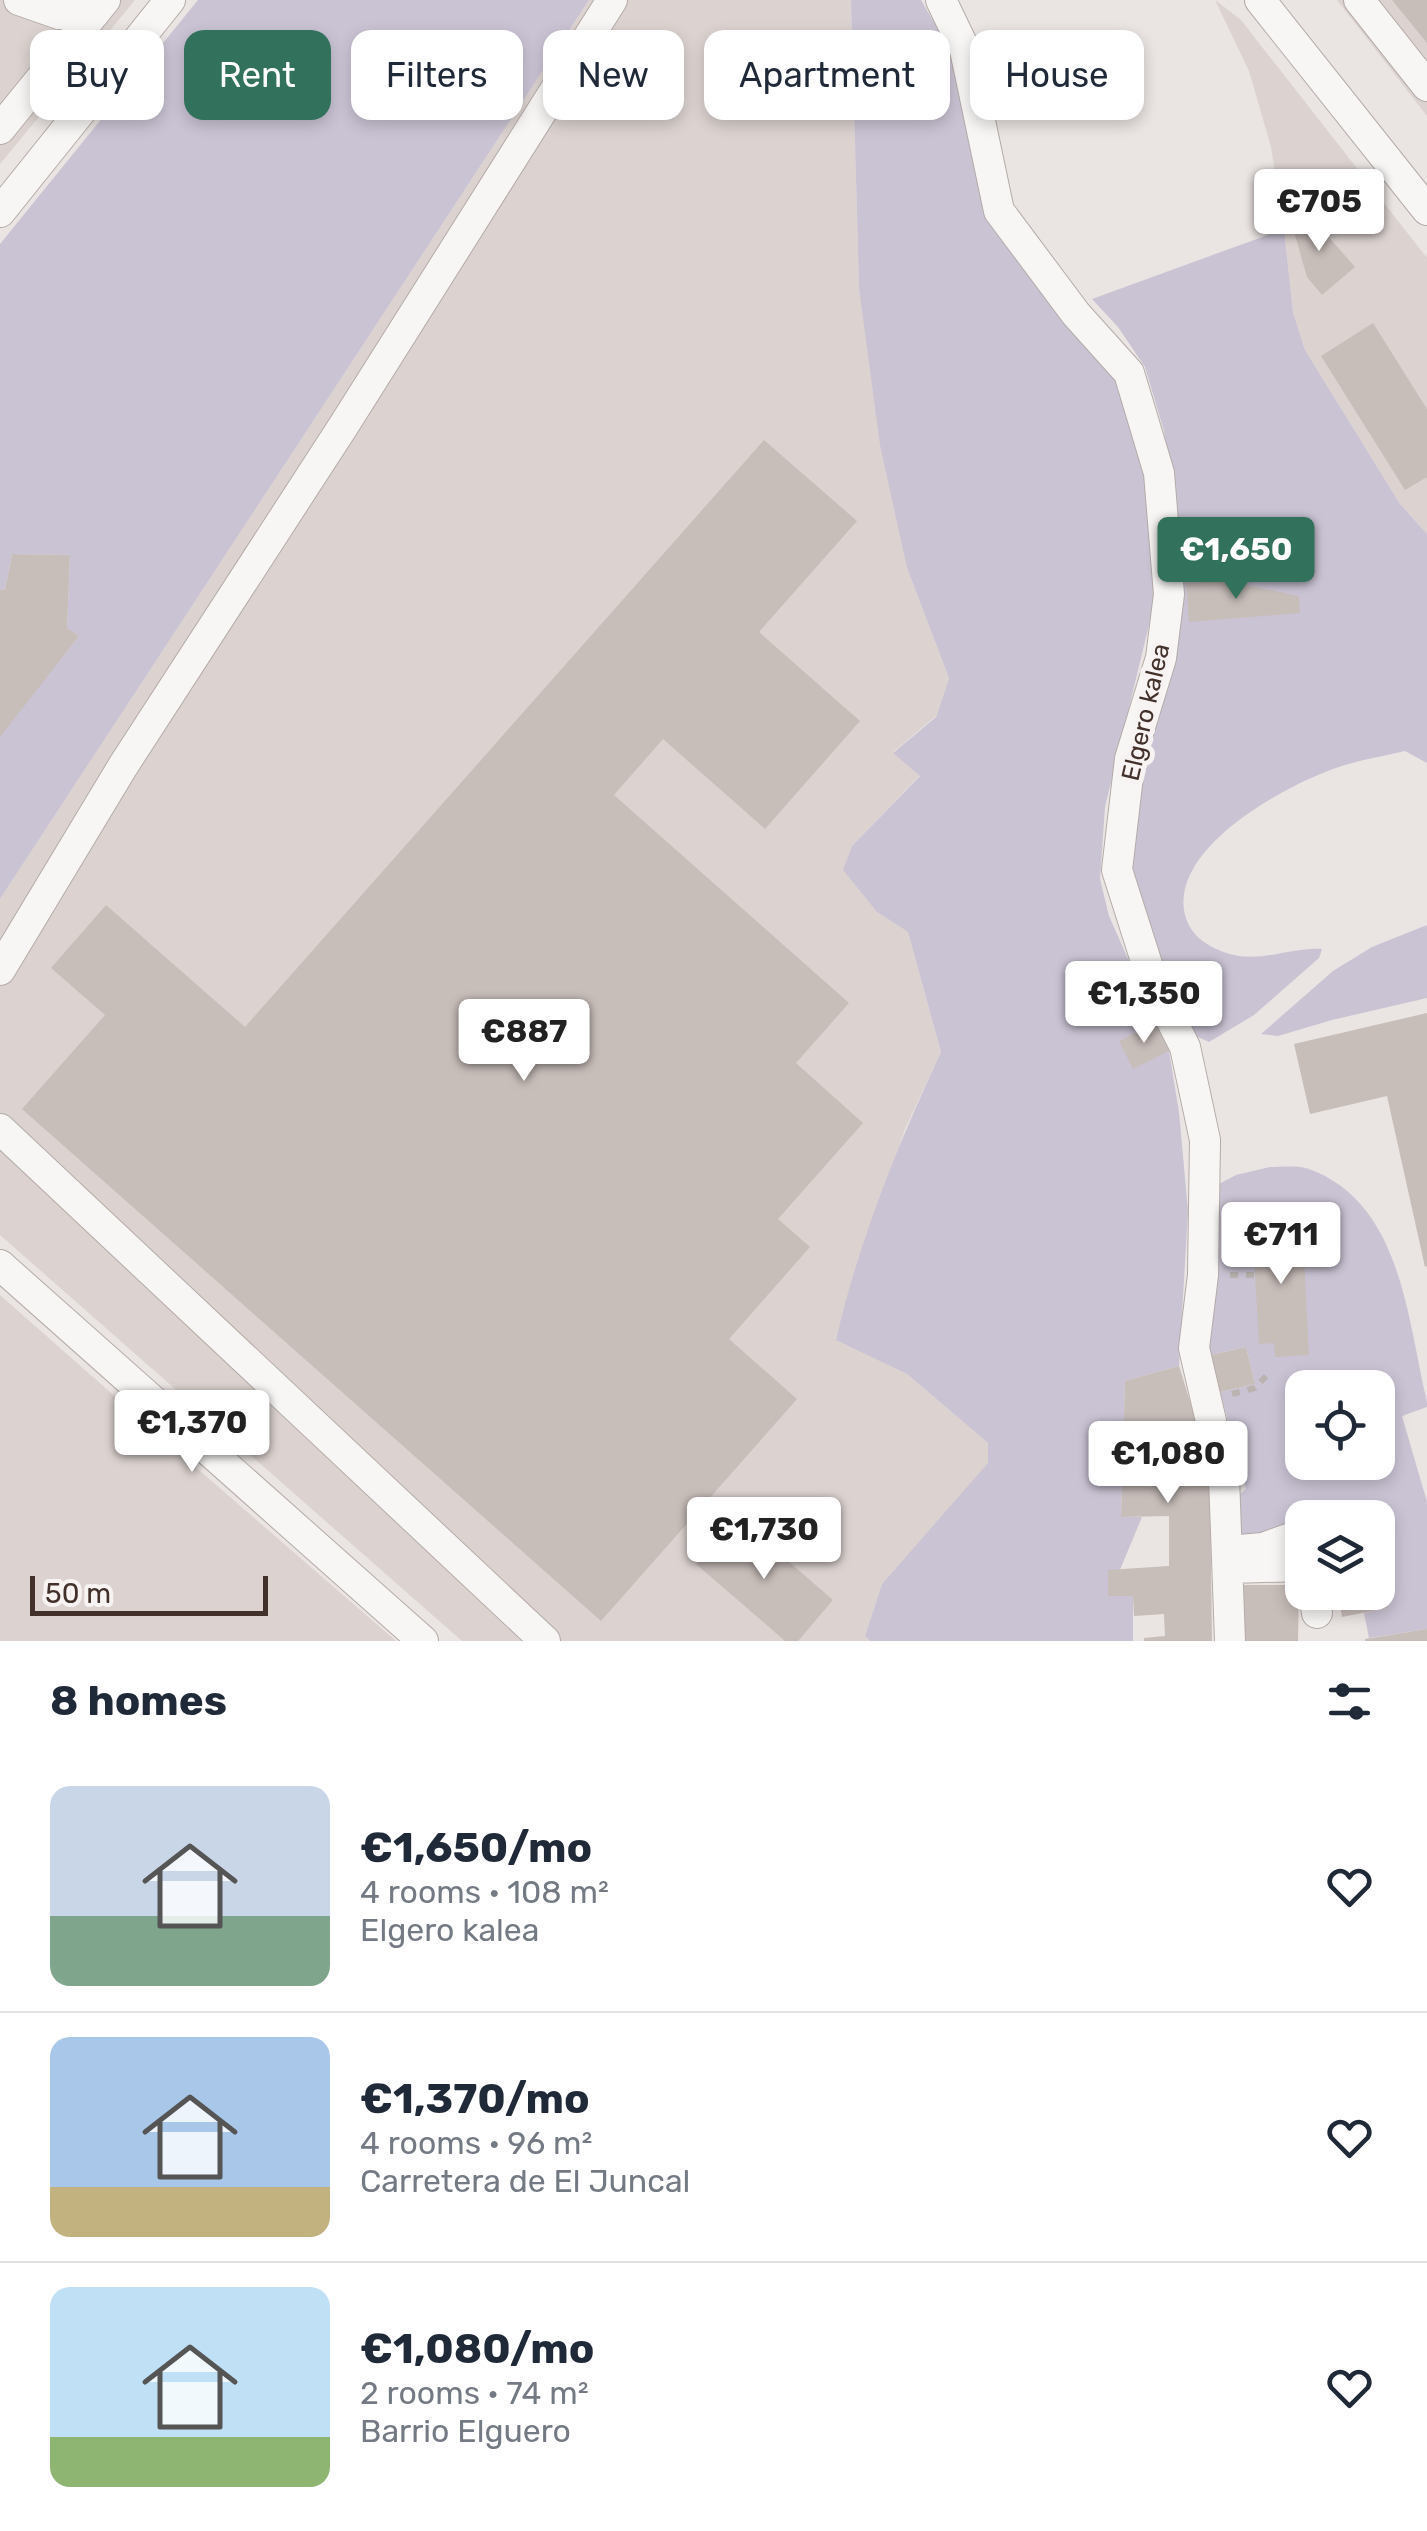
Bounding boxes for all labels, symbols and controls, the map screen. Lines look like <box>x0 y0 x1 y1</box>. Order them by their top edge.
chip: Buy <box>30 30 164 120</box>
chip: Rent <box>184 30 331 120</box>
chip: Filters <box>351 30 523 120</box>
chip: New <box>543 30 684 120</box>
chip: Apartment <box>704 30 950 120</box>
chip: House <box>970 30 1144 120</box>
pin: €705 <box>1260 169 1378 254</box>
text: €705 <box>1276 182 1362 220</box>
pin: €1,650 <box>1155 517 1317 602</box>
text: €1,650 <box>1179 530 1293 568</box>
street label: Elgero kalea <box>1116 641 1175 784</box>
pin: €1,350 <box>1063 961 1225 1046</box>
text: €1,350 <box>1087 974 1201 1012</box>
pin: €887 <box>465 999 583 1084</box>
text: €887 <box>481 1012 567 1050</box>
pin: €711 <box>1222 1202 1340 1287</box>
text: €711 <box>1243 1215 1319 1253</box>
map controls <box>1285 1370 1395 1610</box>
button: locate <box>1285 1370 1395 1480</box>
pin: €1,370 <box>111 1390 273 1475</box>
text: €1,370 <box>136 1403 248 1441</box>
pin: €1,080 <box>1087 1421 1249 1506</box>
text: €1,080 <box>1111 1434 1225 1472</box>
pin: €1,730 <box>683 1497 845 1582</box>
button: layers <box>1285 1500 1395 1610</box>
text: €1,730 <box>709 1510 819 1548</box>
scale bar <box>30 1571 268 1616</box>
text: 50 m <box>45 1577 111 1610</box>
icon: filters <box>1322 1674 1377 1729</box>
text: 8 homes <box>50 1676 227 1726</box>
text: €1,650/mo <box>360 1823 592 1873</box>
icon: home <box>130 1826 250 1946</box>
icon: heart <box>1322 1859 1377 1914</box>
text: 4 rooms · 108 m² <box>360 1873 609 1911</box>
text: Elgero kalea <box>360 1911 539 1949</box>
text: €1,370/mo <box>360 2074 590 2124</box>
icon: home <box>130 2077 250 2197</box>
icon: heart <box>1322 2110 1377 2165</box>
text: 4 rooms · 96 m² <box>360 2124 592 2162</box>
text: Carretera de El Juncal <box>360 2162 690 2200</box>
text: €1,080/mo <box>360 2324 595 2374</box>
icon: home <box>130 2327 250 2447</box>
icon: heart <box>1322 2360 1377 2415</box>
text: 2 rooms · 74 m² <box>360 2374 589 2412</box>
text: Barrio Elguero <box>360 2412 571 2450</box>

